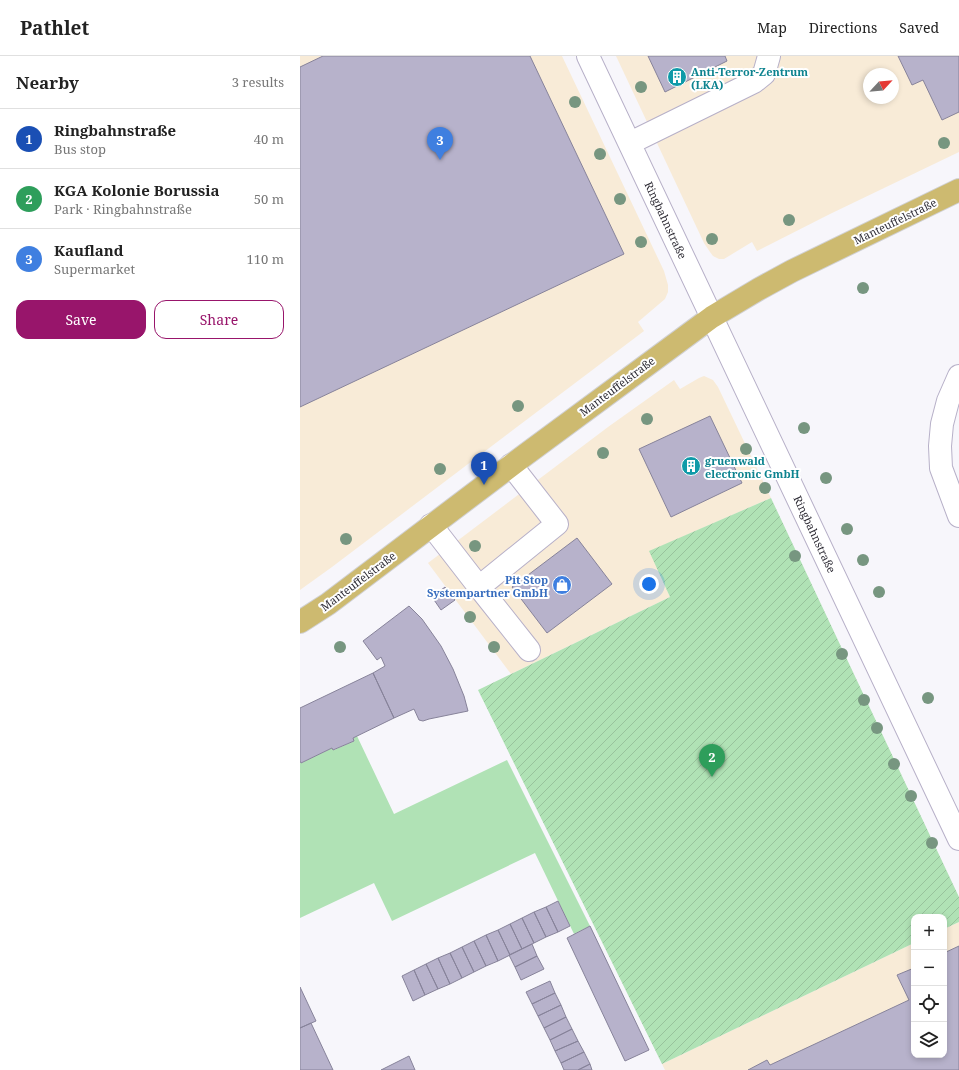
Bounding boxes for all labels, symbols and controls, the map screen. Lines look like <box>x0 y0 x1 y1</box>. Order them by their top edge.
text: Pathlet <box>20 15 89 41</box>
text: Map <box>757 18 787 37</box>
text: Directions <box>809 18 877 37</box>
text: Saved <box>899 18 939 37</box>
place label: Anti-Terror-Zentrum (LKA) <box>691 64 808 92</box>
building icon: Anti-Terror-Zentrum (LKA) <box>666 66 688 88</box>
north arrow <box>863 68 899 104</box>
text: Nearby <box>16 71 79 94</box>
text: 3 results <box>232 73 284 91</box>
text: Ringbahnstraße <box>54 120 176 140</box>
pin: 3 <box>427 127 453 160</box>
text: 1 <box>25 130 33 148</box>
text: 40 m <box>254 130 284 148</box>
text: Bus stop <box>54 140 106 158</box>
street label: Ringbahnstraße <box>642 179 691 261</box>
text: KGA Kolonie Borussia <box>54 180 219 200</box>
text: 2 <box>25 190 33 208</box>
text: 50 m <box>254 190 284 208</box>
street label: Manteuffelstraße <box>851 194 939 248</box>
text: Park · Ringbahnstraße <box>54 200 192 218</box>
text: Kaufland <box>54 240 124 260</box>
text: 3 <box>25 250 33 268</box>
text: 110 m <box>247 250 284 268</box>
text: Supermarket <box>54 260 135 278</box>
button: Save <box>16 300 146 339</box>
button: Share <box>154 300 284 339</box>
street label: Manteuffelstraße <box>576 353 658 419</box>
pin: 1 <box>471 452 497 485</box>
place label: gruenwald electronic GmbH <box>705 453 800 481</box>
building icon: gruenwald electronic GmbH <box>680 455 702 477</box>
street label: Ringbahnstraße <box>791 493 840 575</box>
street label: Manteuffelstraße <box>317 548 399 614</box>
place label: Pit Stop Systempartner GmbH <box>427 572 548 600</box>
shop icon: Pit Stop Systempartner GmbH <box>551 574 573 596</box>
your location <box>639 574 659 594</box>
pin: 2 <box>699 744 725 777</box>
map controls <box>911 914 947 1058</box>
button: + <box>911 914 947 950</box>
button: − <box>911 950 947 986</box>
button: locate <box>911 986 947 1022</box>
button: layers <box>911 1022 947 1058</box>

